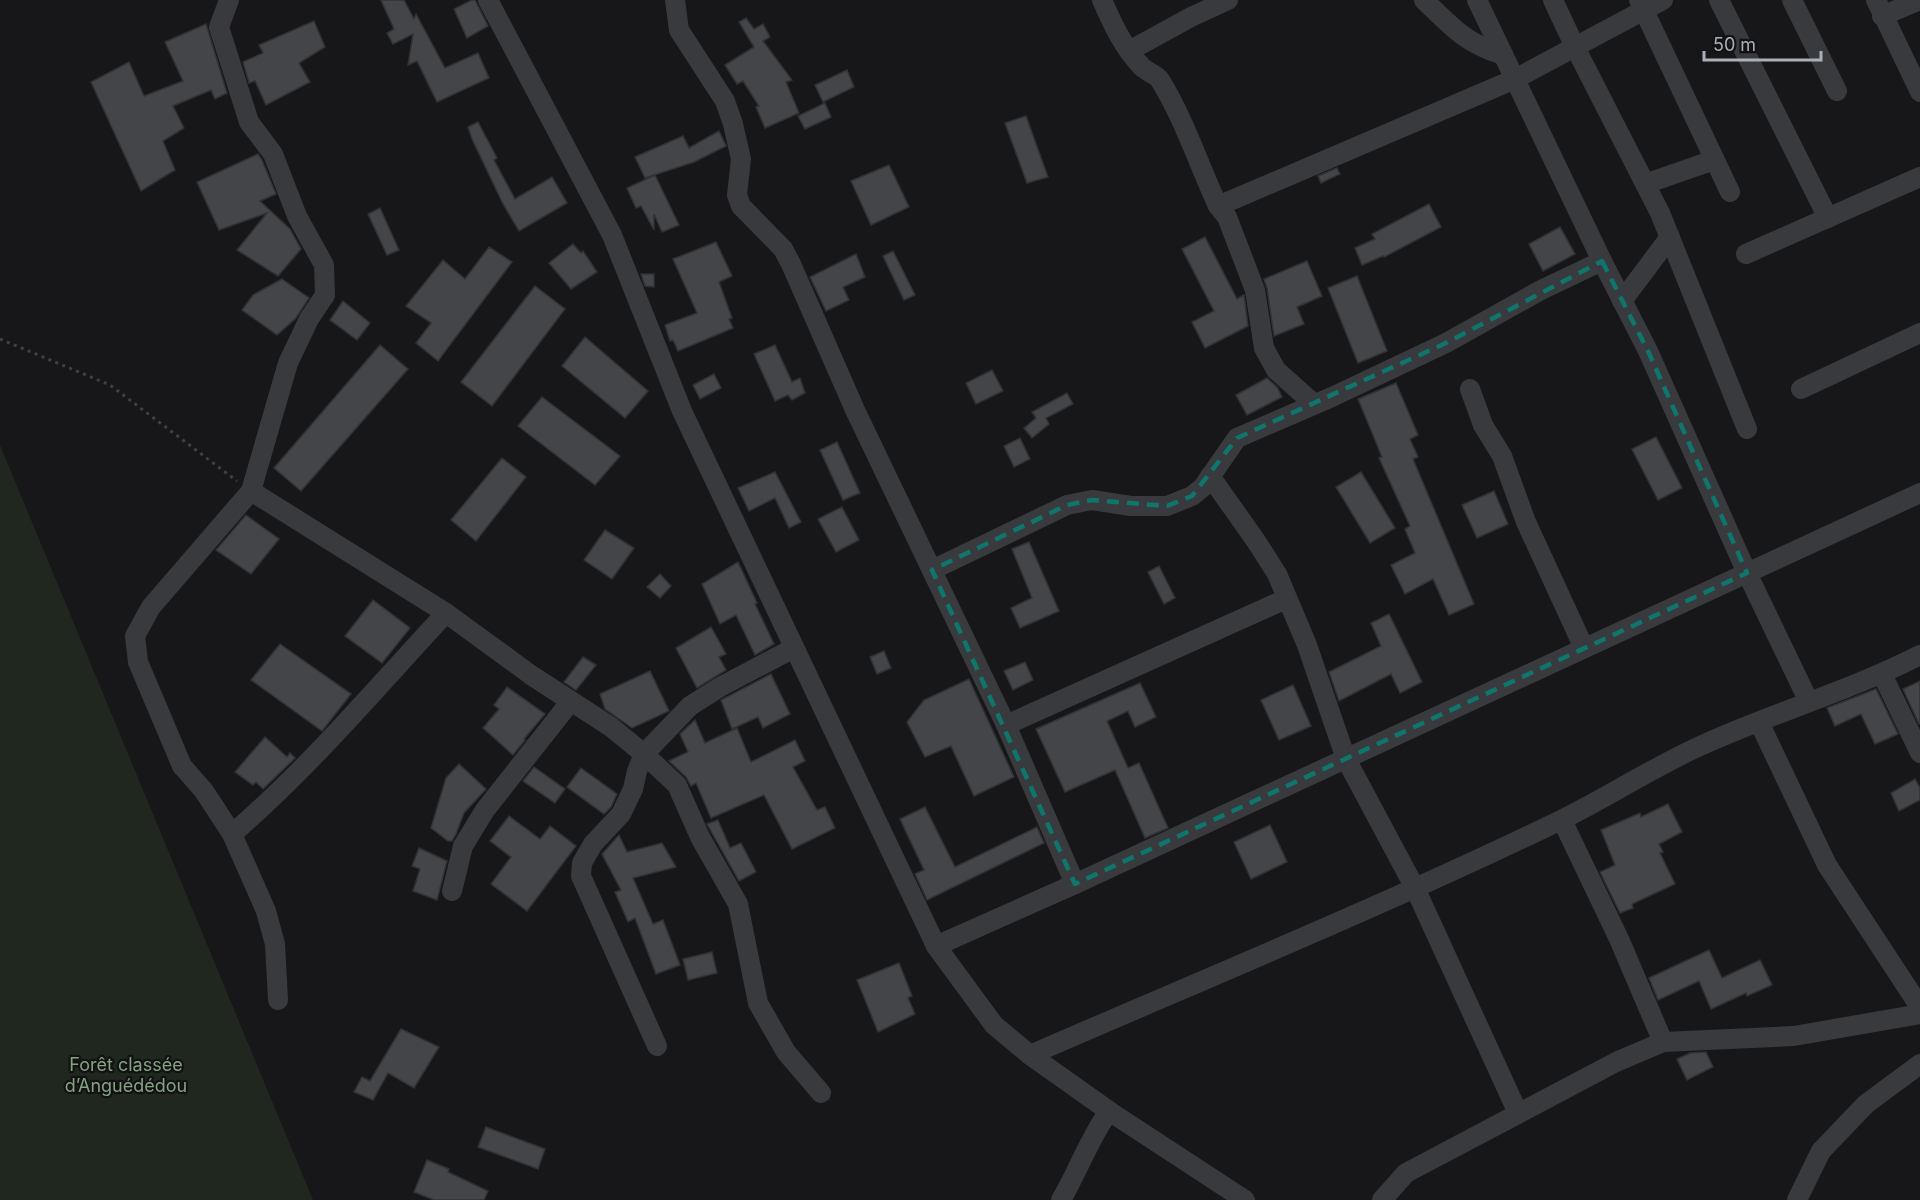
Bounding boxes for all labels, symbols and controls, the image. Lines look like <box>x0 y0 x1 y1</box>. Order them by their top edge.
scale bar <box>1704 24 1821 62</box>
text: 50 m <box>1713 34 1756 55</box>
park label: Forêt classée d’Anguédédou <box>65 1054 187 1096</box>

